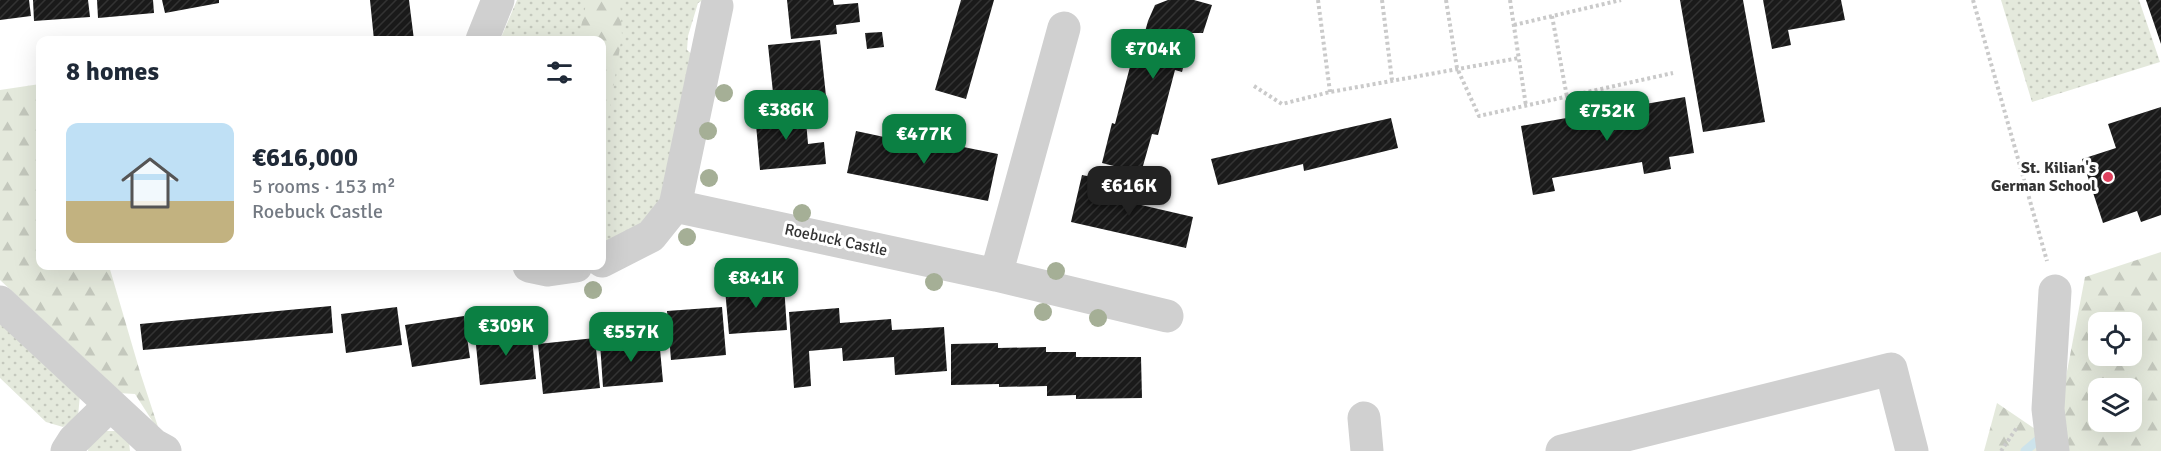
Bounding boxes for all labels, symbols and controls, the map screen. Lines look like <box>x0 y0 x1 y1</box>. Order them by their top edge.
pin: €704K <box>1111 29 1195 80</box>
text: €704K <box>1125 36 1181 61</box>
text: 8 homes <box>66 56 159 88</box>
icon: filters <box>543 56 576 89</box>
pin: €386K <box>744 90 828 141</box>
pin: €752K <box>1565 91 1649 142</box>
text: €386K <box>758 97 814 122</box>
text: €752K <box>1579 98 1635 123</box>
pin: €477K <box>882 114 966 165</box>
text: €477K <box>896 121 952 146</box>
text: €616,000 <box>252 142 358 174</box>
icon: home <box>114 147 186 219</box>
place label: St. Kilian's German School <box>1991 158 2096 196</box>
pin: €616K <box>1087 166 1171 217</box>
marker: St. Kilian's German School <box>2101 170 2115 184</box>
text: €616K <box>1101 173 1157 198</box>
text: 5 rooms · 153 m² <box>252 174 396 199</box>
text: Roebuck Castle <box>252 199 383 224</box>
street label: Roebuck Castle <box>783 219 889 261</box>
pin: €841K <box>714 258 798 309</box>
text: €841K <box>728 265 784 290</box>
pin: €309K <box>464 306 548 357</box>
pin: €557K <box>589 312 673 363</box>
map controls <box>2088 312 2142 432</box>
button: locate <box>2088 312 2142 366</box>
text: €309K <box>478 313 534 338</box>
text: €557K <box>603 319 659 344</box>
button: layers <box>2088 378 2142 432</box>

